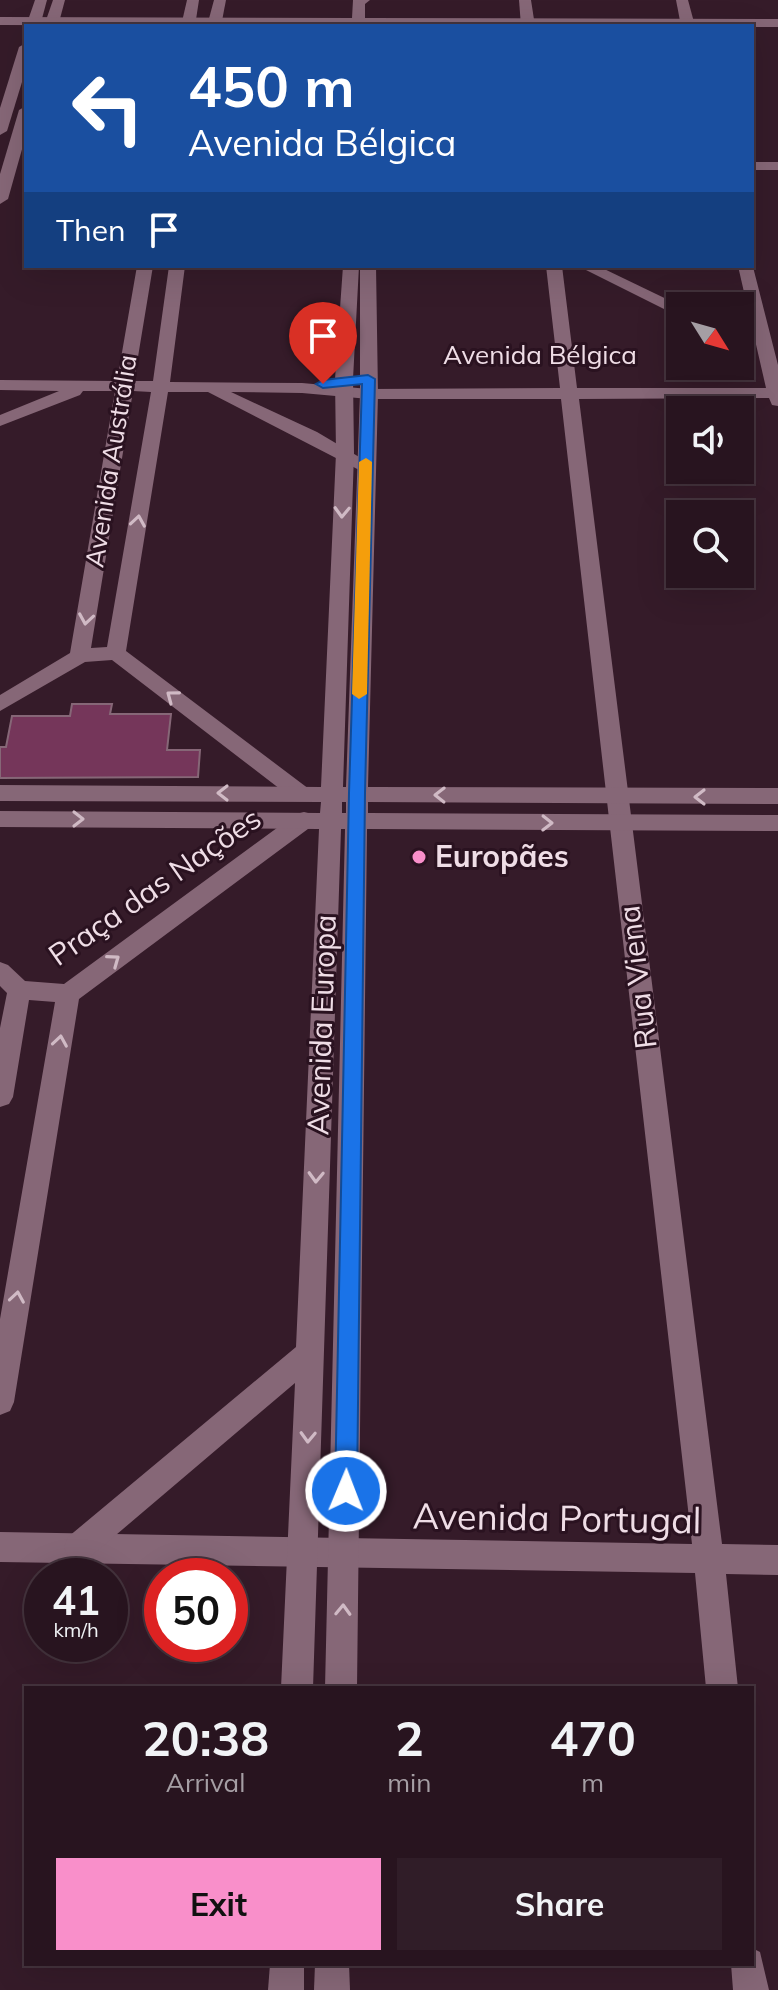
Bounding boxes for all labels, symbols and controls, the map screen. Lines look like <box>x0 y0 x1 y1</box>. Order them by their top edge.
text: 450 m <box>188 51 355 121</box>
icon: left <box>56 56 160 160</box>
text: Avenida Bélgica <box>188 120 456 165</box>
icon: arrive <box>142 208 186 252</box>
text: Then <box>56 211 126 249</box>
north arrow <box>666 292 754 380</box>
map controls <box>666 292 754 588</box>
pin <box>289 302 357 384</box>
icon: arrive <box>301 314 345 358</box>
street label: Avenida Bélgica <box>443 338 637 371</box>
street label: Avenida Austrália <box>77 352 144 569</box>
button: sound <box>666 396 754 484</box>
button: search <box>666 500 754 588</box>
one-way arrow <box>334 506 351 519</box>
one-way arrow <box>129 514 146 528</box>
one-way arrow <box>78 612 95 626</box>
one-way arrow <box>166 691 181 705</box>
one-way arrow <box>216 784 229 802</box>
one-way arrow <box>433 786 446 804</box>
one-way arrow <box>693 788 706 806</box>
street label: Praça das Nações <box>41 799 268 974</box>
one-way arrow <box>72 810 85 828</box>
one-way arrow <box>541 814 554 832</box>
place label: Europães <box>435 837 569 875</box>
marker: Europães <box>410 848 428 866</box>
street label: Rua Viena <box>609 903 665 1051</box>
street label: Avenida Europa <box>298 914 344 1136</box>
one-way arrow <box>106 955 120 969</box>
one-way arrow <box>51 1034 68 1048</box>
one-way arrow <box>308 1171 325 1184</box>
one-way arrow <box>8 1290 25 1304</box>
one-way arrow <box>299 1431 316 1444</box>
position arrow <box>304 1449 388 1533</box>
street label: Avenida Portugal <box>412 1492 702 1543</box>
speed limit sign: 50 <box>144 1558 248 1662</box>
text: 41 <box>52 1575 100 1625</box>
one-way arrow <box>335 1603 352 1616</box>
text: km/h <box>53 1617 99 1642</box>
text: 20:38 <box>142 1708 269 1768</box>
text: 2 <box>395 1708 424 1768</box>
text: 470 <box>550 1708 636 1768</box>
text: Arrival <box>166 1766 245 1799</box>
text: min <box>387 1766 431 1799</box>
text: m <box>581 1766 604 1799</box>
button: Exit <box>56 1858 381 1950</box>
button: Share <box>397 1858 722 1950</box>

